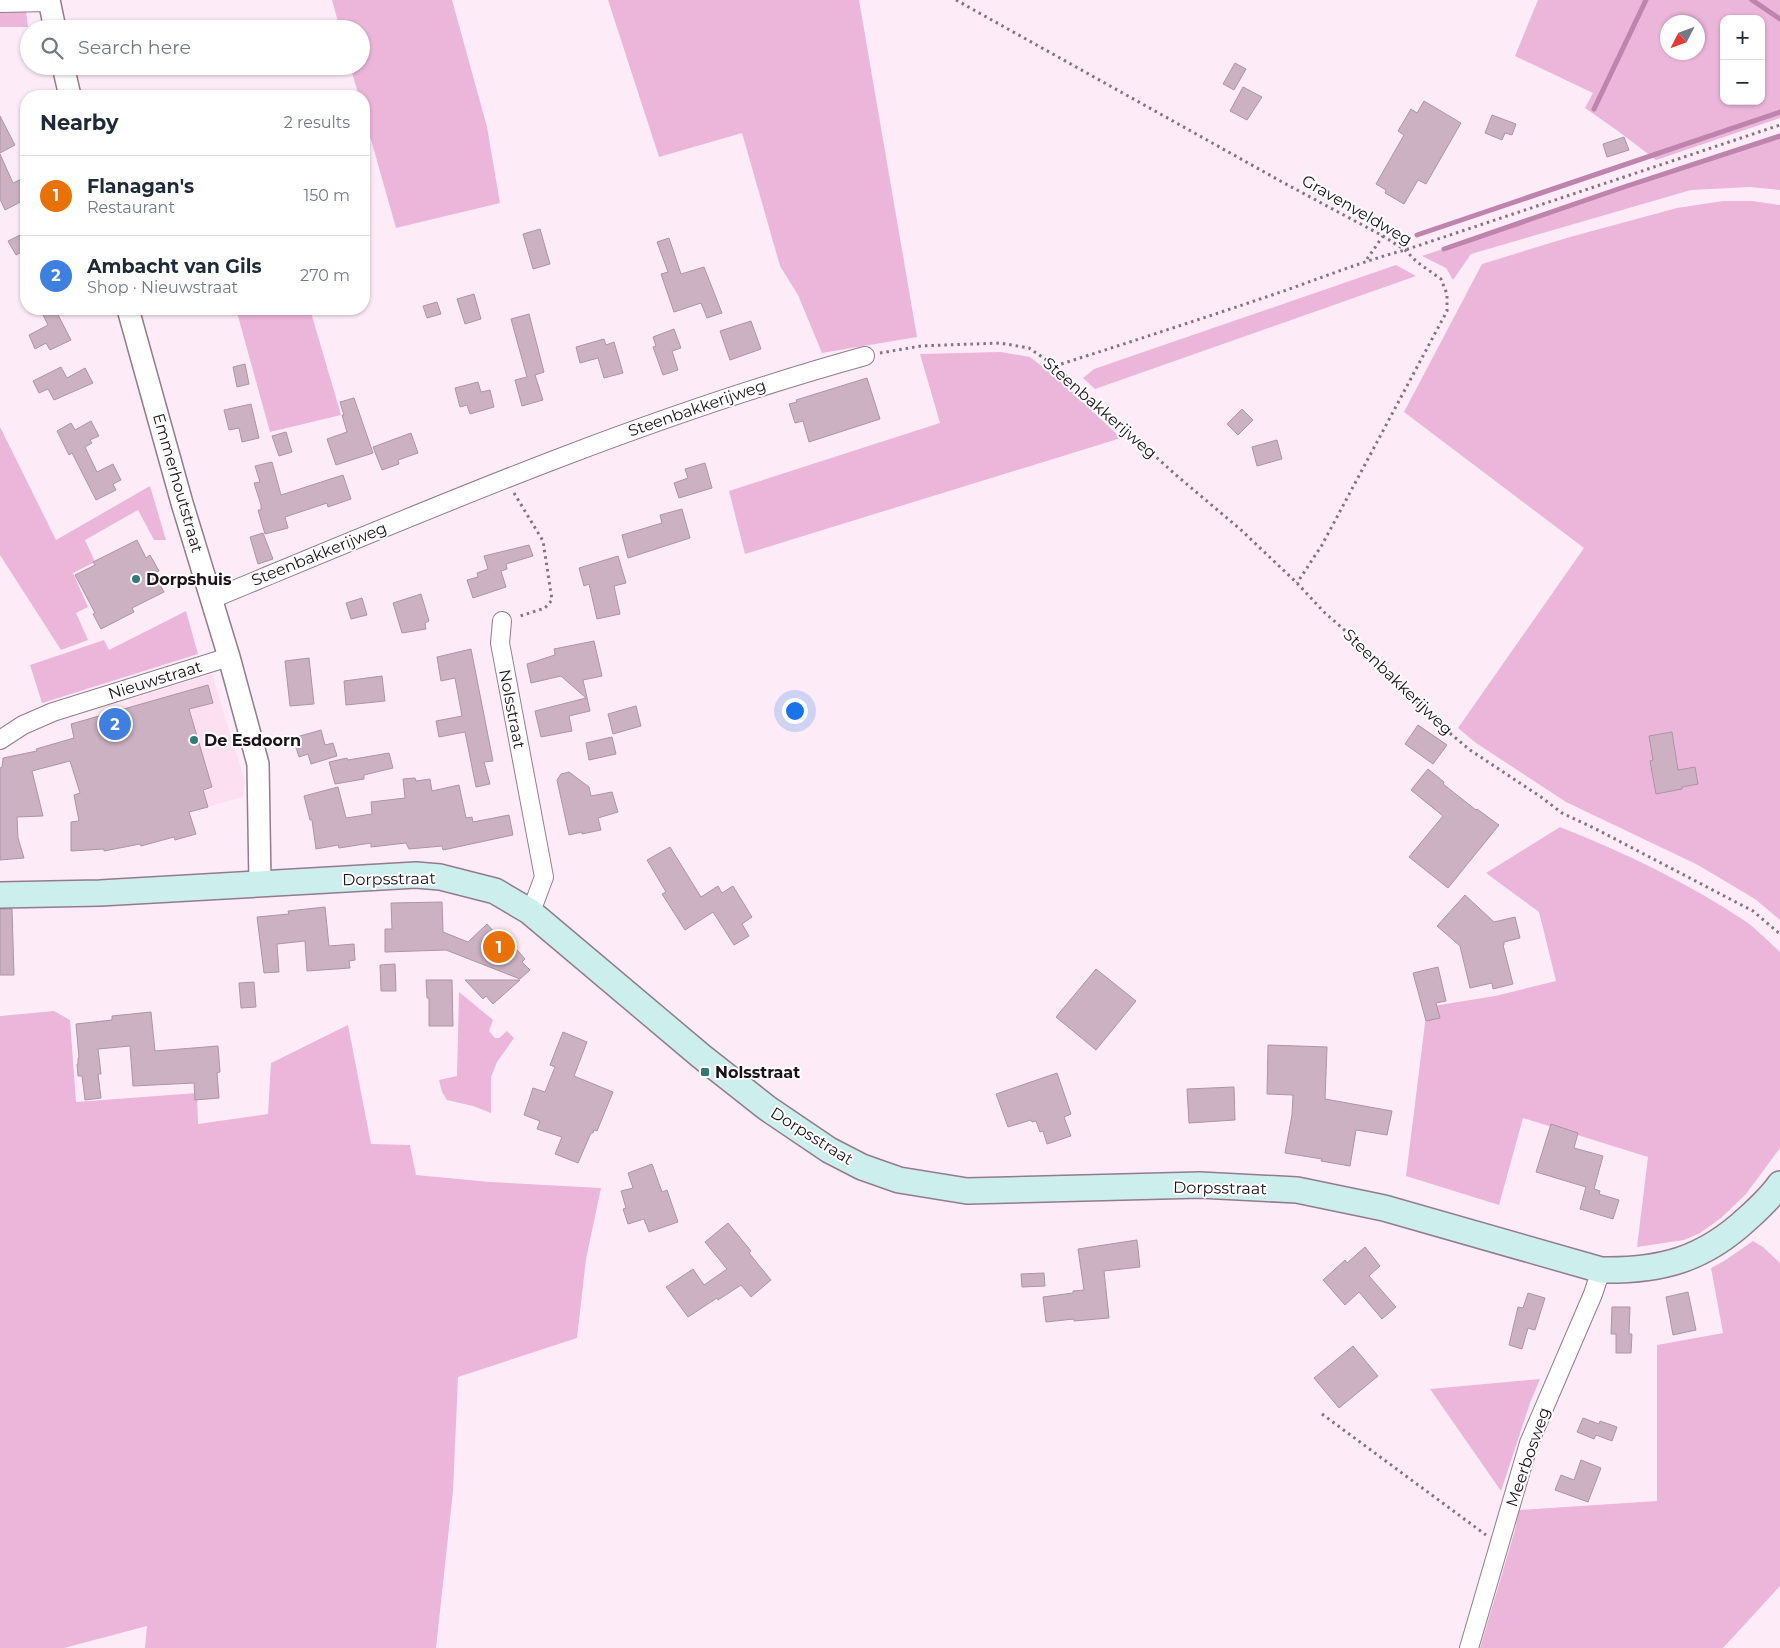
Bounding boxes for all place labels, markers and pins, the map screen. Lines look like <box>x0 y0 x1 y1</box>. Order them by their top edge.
place label: Dorpshuis <box>146 570 232 589</box>
marker: Dorpshuis <box>130 573 142 585</box>
pin: 2 <box>99 705 131 743</box>
place label: De Esdoorn <box>204 731 301 750</box>
marker: De Esdoorn <box>188 734 200 746</box>
pin: 1 <box>483 928 515 966</box>
place label: Nolsstraat <box>715 1063 800 1082</box>
marker: Nolsstraat <box>699 1066 711 1078</box>

